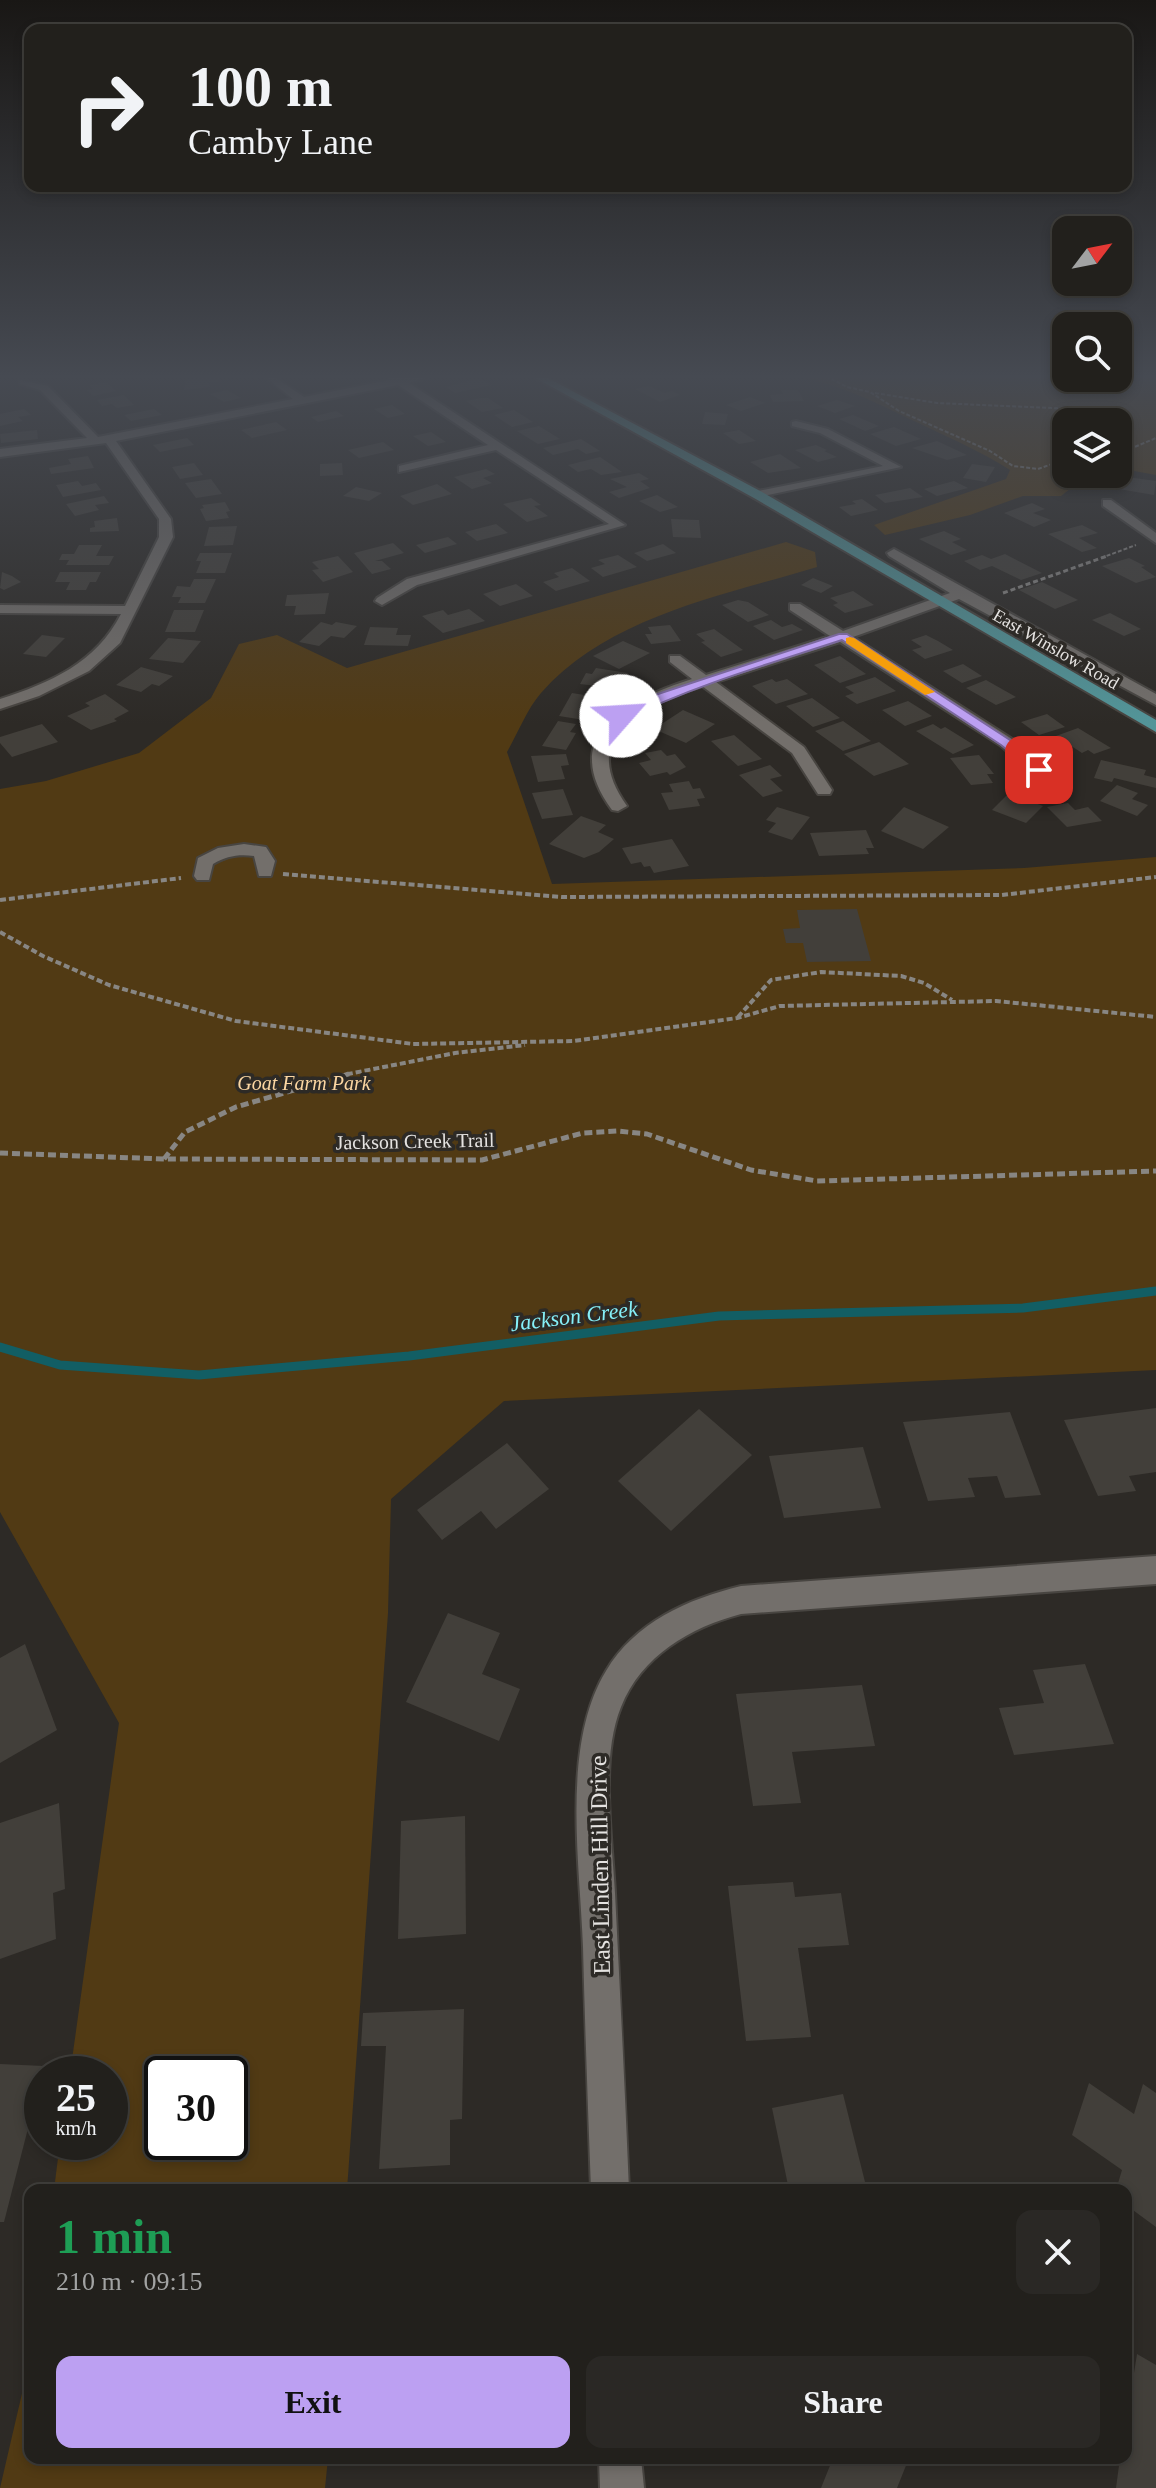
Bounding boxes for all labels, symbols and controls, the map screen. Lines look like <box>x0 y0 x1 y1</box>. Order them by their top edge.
icon: right <box>56 56 160 160</box>
text: 100 m <box>188 56 333 118</box>
text: Camby Lane <box>188 122 373 162</box>
north arrow <box>1052 216 1132 296</box>
map controls <box>1052 216 1132 488</box>
button: search <box>1052 312 1132 392</box>
button: layers <box>1052 408 1132 488</box>
street label: East Winslow Road <box>990 605 1122 693</box>
position arrow <box>579 674 663 758</box>
pin <box>1005 736 1073 804</box>
icon: arrive <box>1017 748 1061 792</box>
park label: Goat Farm Park <box>237 1072 372 1094</box>
street label: Jackson Creek Trail <box>335 1129 495 1153</box>
water label: Jackson Creek <box>509 1296 640 1336</box>
street label: East Linden Hill Drive <box>585 1755 615 1975</box>
speed limit sign: 30 <box>144 2056 248 2160</box>
text: 25 <box>56 2075 96 2120</box>
text: km/h <box>55 2117 97 2139</box>
text: 1 min <box>56 2210 172 2263</box>
button: close <box>1016 2210 1100 2294</box>
text: 210 m · 09:15 <box>56 2267 203 2296</box>
button: Exit <box>56 2356 570 2448</box>
button: Share <box>586 2356 1100 2448</box>

